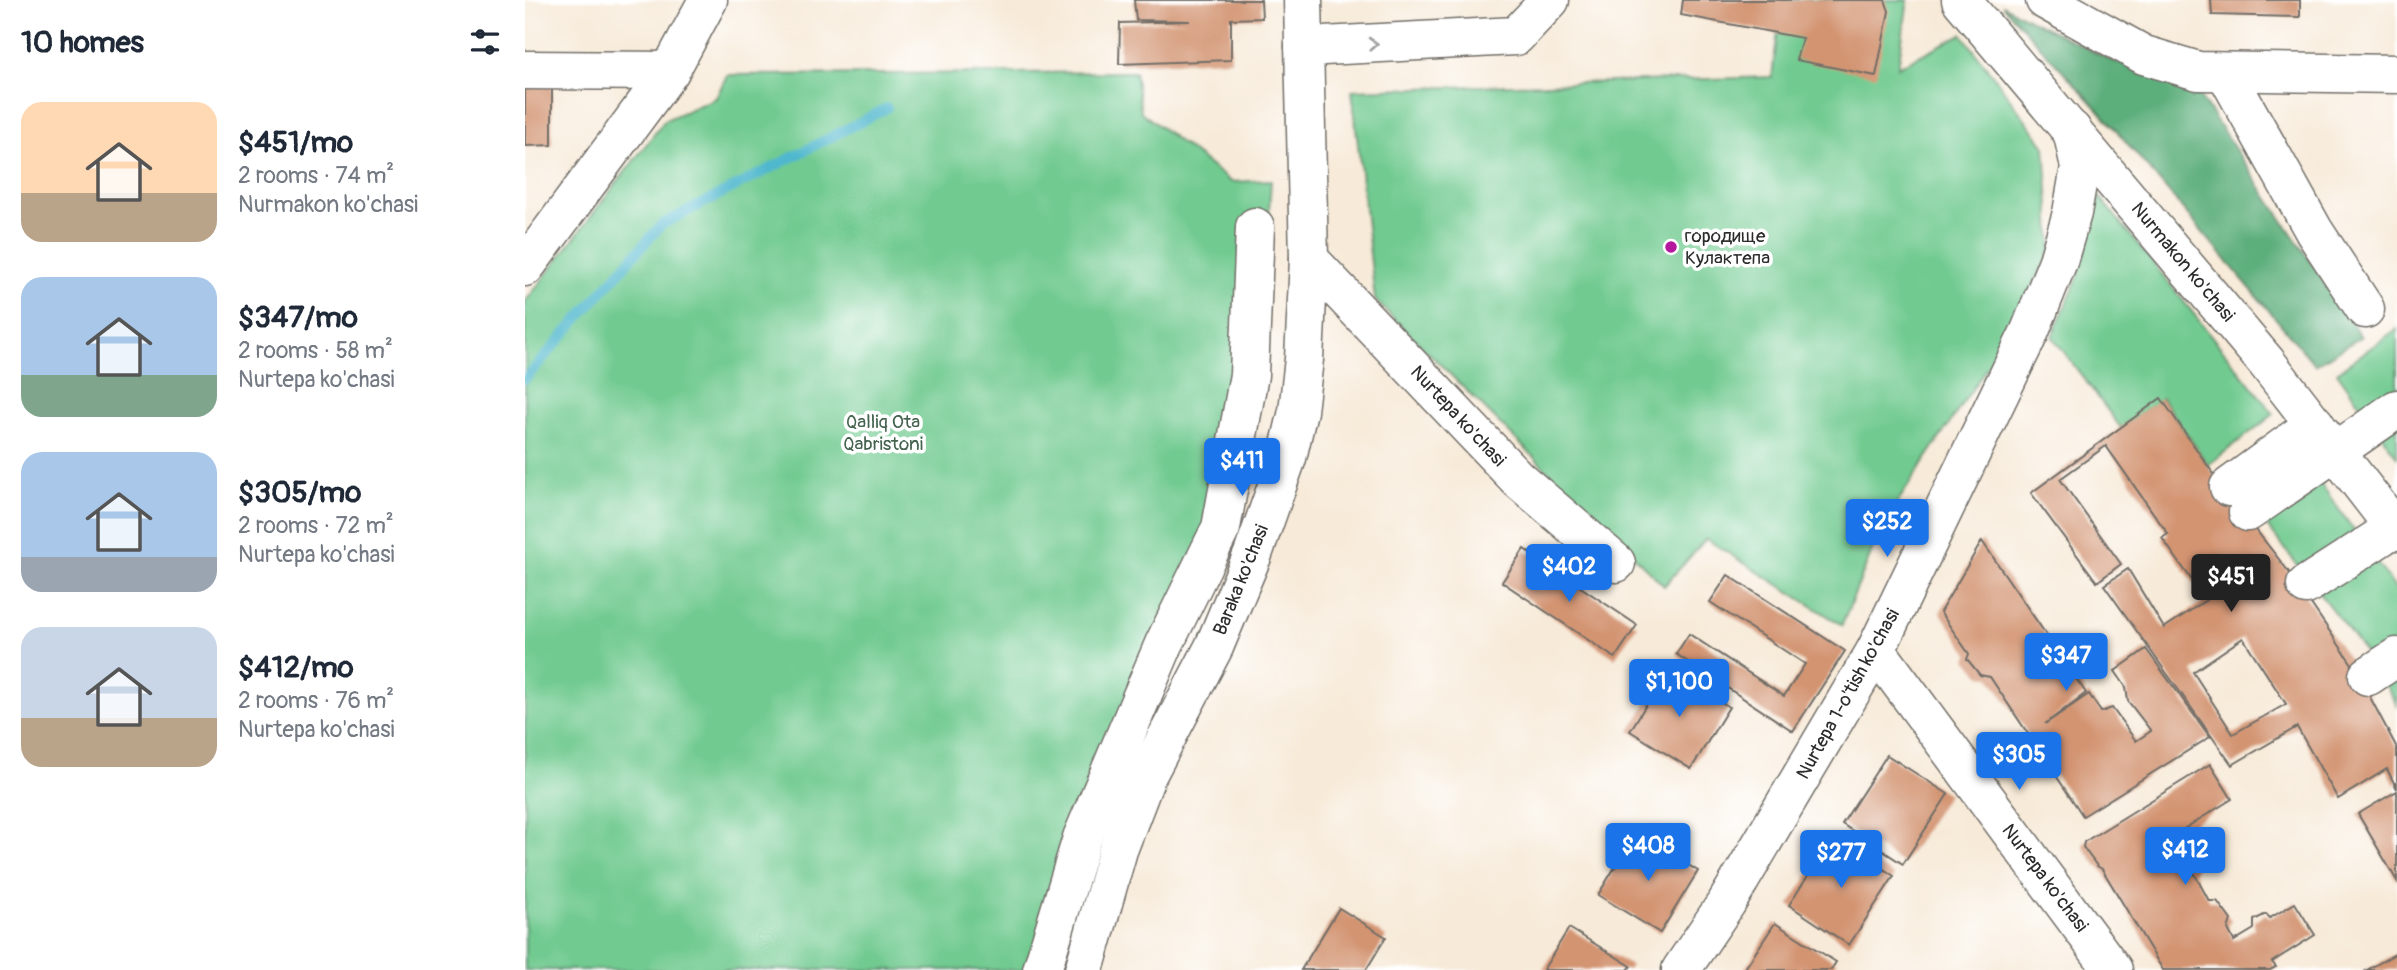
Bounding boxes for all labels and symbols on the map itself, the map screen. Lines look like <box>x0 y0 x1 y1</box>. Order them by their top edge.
one-way arrow <box>1367 36 1378 51</box>
street label: Nurmakon ko'chasi <box>2126 197 2240 327</box>
place label: городище Кулактепа <box>1685 224 1770 270</box>
marker: городище Кулактепа <box>1663 239 1679 255</box>
street label: Nurtepa ko'chasi <box>1405 361 1511 471</box>
park label: Qalliq Ota Qabristoni <box>843 410 923 456</box>
pin: $411 <box>1201 438 1283 498</box>
pin: $252 <box>1846 500 1928 559</box>
street label: Baraka ko'chasi <box>1208 521 1274 639</box>
pin: $402 <box>1528 544 1610 604</box>
pin: $451 <box>2190 554 2272 614</box>
street label: Nurtepa 1-o'tish ko'chasi <box>1791 604 1905 784</box>
pin: $347 <box>2025 634 2107 693</box>
pin: $1,100 <box>1622 660 1736 719</box>
pin: $305 <box>1978 732 2060 792</box>
street label: Nurtepa ko'chasi <box>1997 819 2093 937</box>
pin: $408 <box>1607 824 1689 883</box>
pin: $412 <box>2144 828 2226 887</box>
pin: $277 <box>1800 830 1882 890</box>

